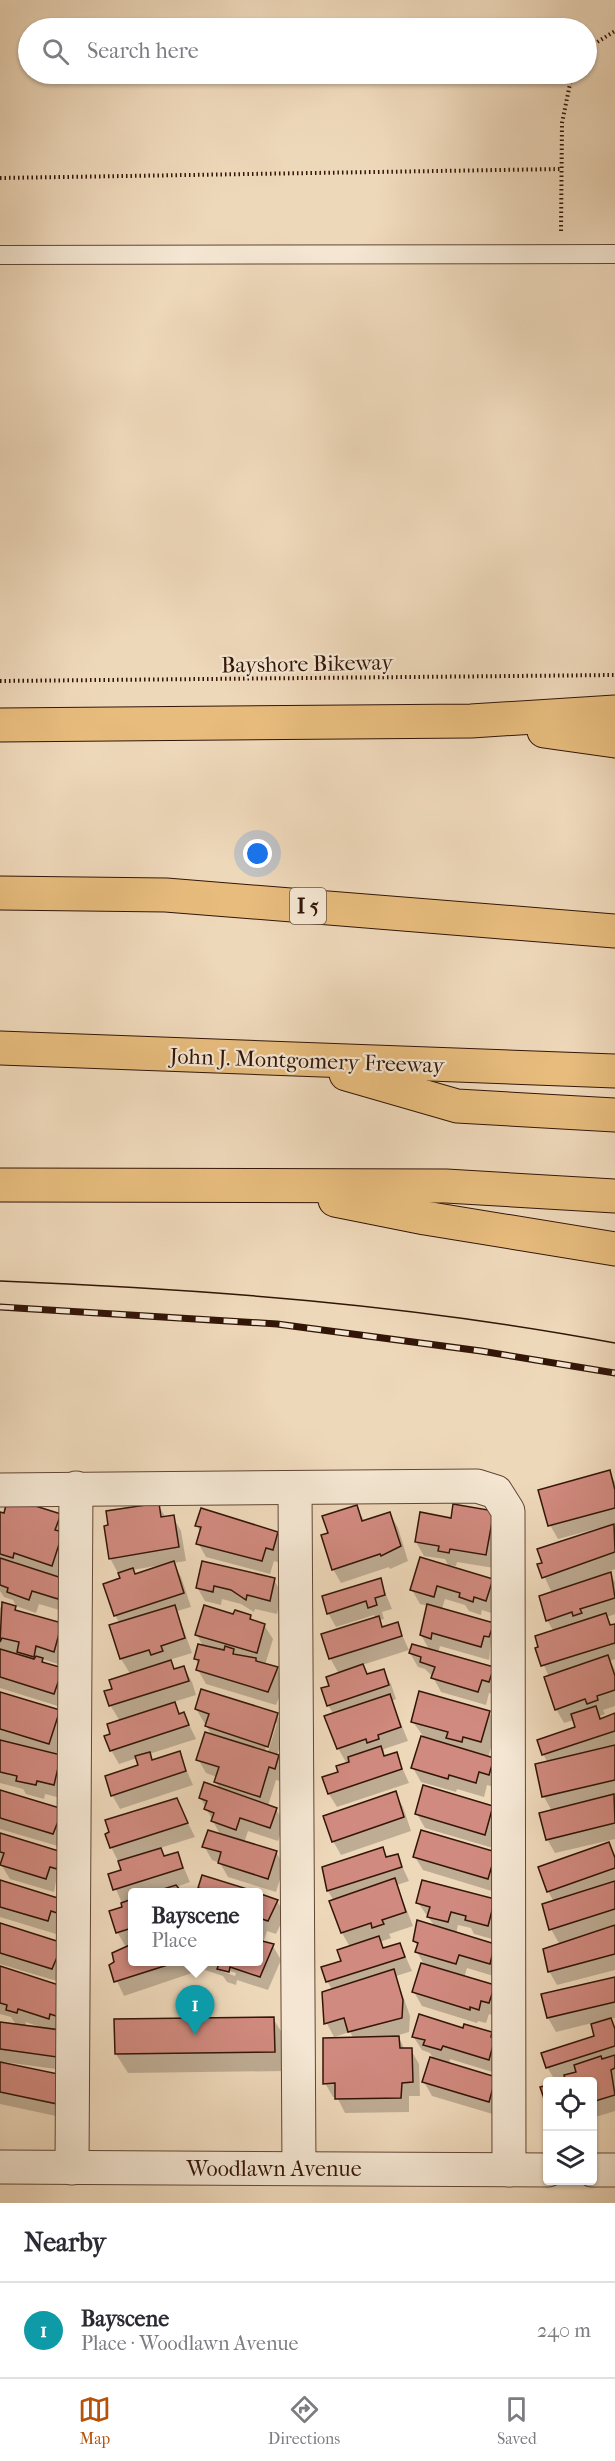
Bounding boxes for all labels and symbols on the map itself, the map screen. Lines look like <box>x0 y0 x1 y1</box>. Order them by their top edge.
street label: Bayshore Bikeway <box>221 649 395 678</box>
your location <box>243 839 272 868</box>
road number: I 5 <box>290 888 326 924</box>
street label: John J. Montgomery Freeway <box>167 1043 446 1079</box>
pin: 1 <box>176 1986 214 2035</box>
street label: Woodlawn Avenue <box>185 2156 362 2182</box>

